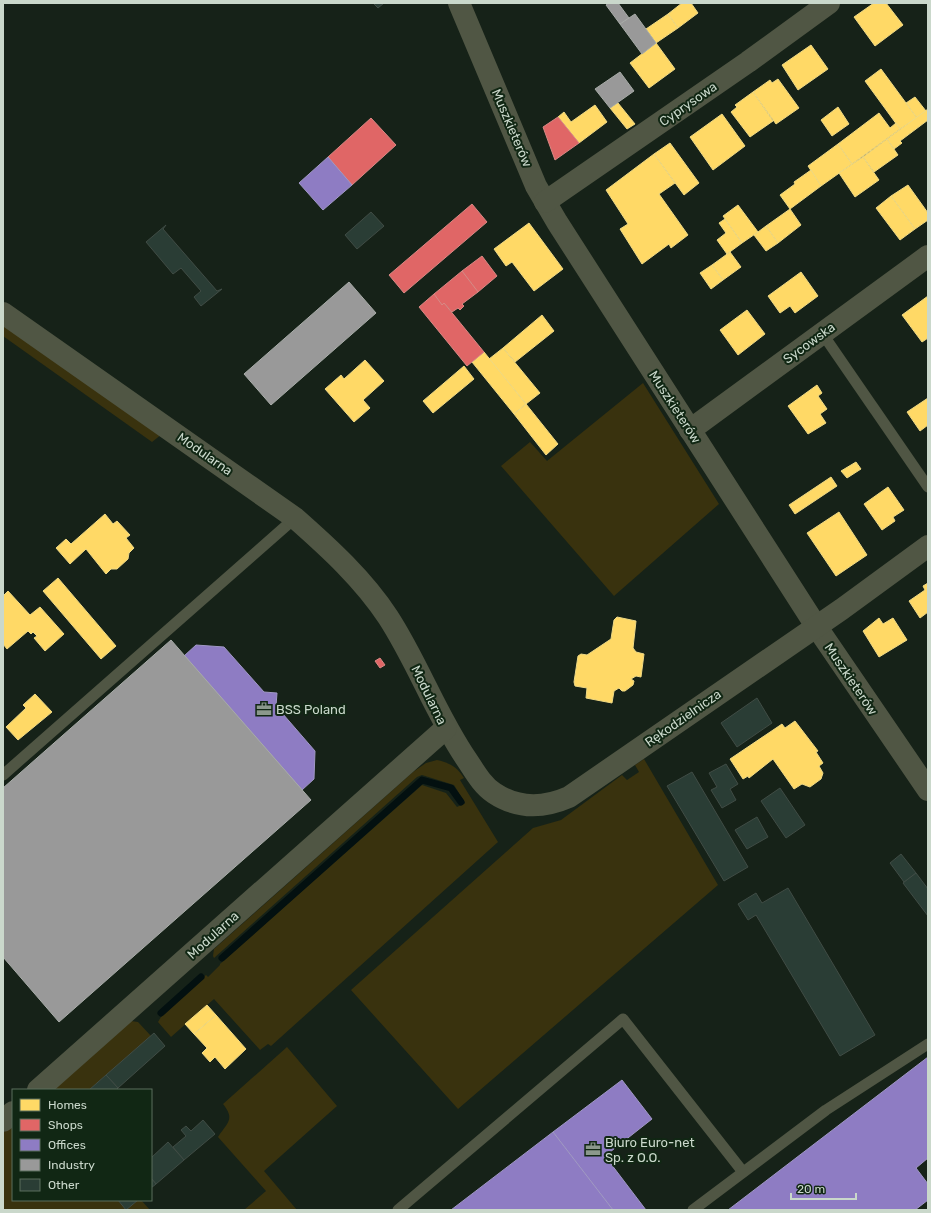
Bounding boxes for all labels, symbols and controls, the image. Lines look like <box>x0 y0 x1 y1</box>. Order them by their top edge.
street label: Cyprysowa <box>656 79 720 129</box>
street label: Muszkieterów <box>489 87 535 169</box>
street label: Sycowska <box>780 319 838 367</box>
street label: Muszkieterów <box>646 368 704 446</box>
street label: Modularna <box>175 430 235 478</box>
street label: Muszkieterów <box>821 640 881 718</box>
street label: Modularna <box>408 663 450 727</box>
street label: Rękodzielnicza <box>642 686 724 750</box>
office icon: BSS Poland <box>255 700 273 718</box>
place label: BSS Poland <box>276 702 346 717</box>
street label: Modularna <box>184 908 242 962</box>
legend <box>12 1089 152 1201</box>
text: Homes <box>48 1098 87 1112</box>
text: Shops <box>48 1118 83 1132</box>
place label: Biuro Euro-net Sp. z O.O. <box>605 1135 695 1165</box>
text: Offices <box>48 1138 86 1152</box>
office icon: Biuro Euro-net Sp. z O.O. <box>584 1140 602 1158</box>
text: Industry <box>48 1158 95 1172</box>
scale bar <box>791 1175 856 1201</box>
text: Other <box>48 1178 80 1192</box>
text: 20 m <box>797 1182 825 1196</box>

